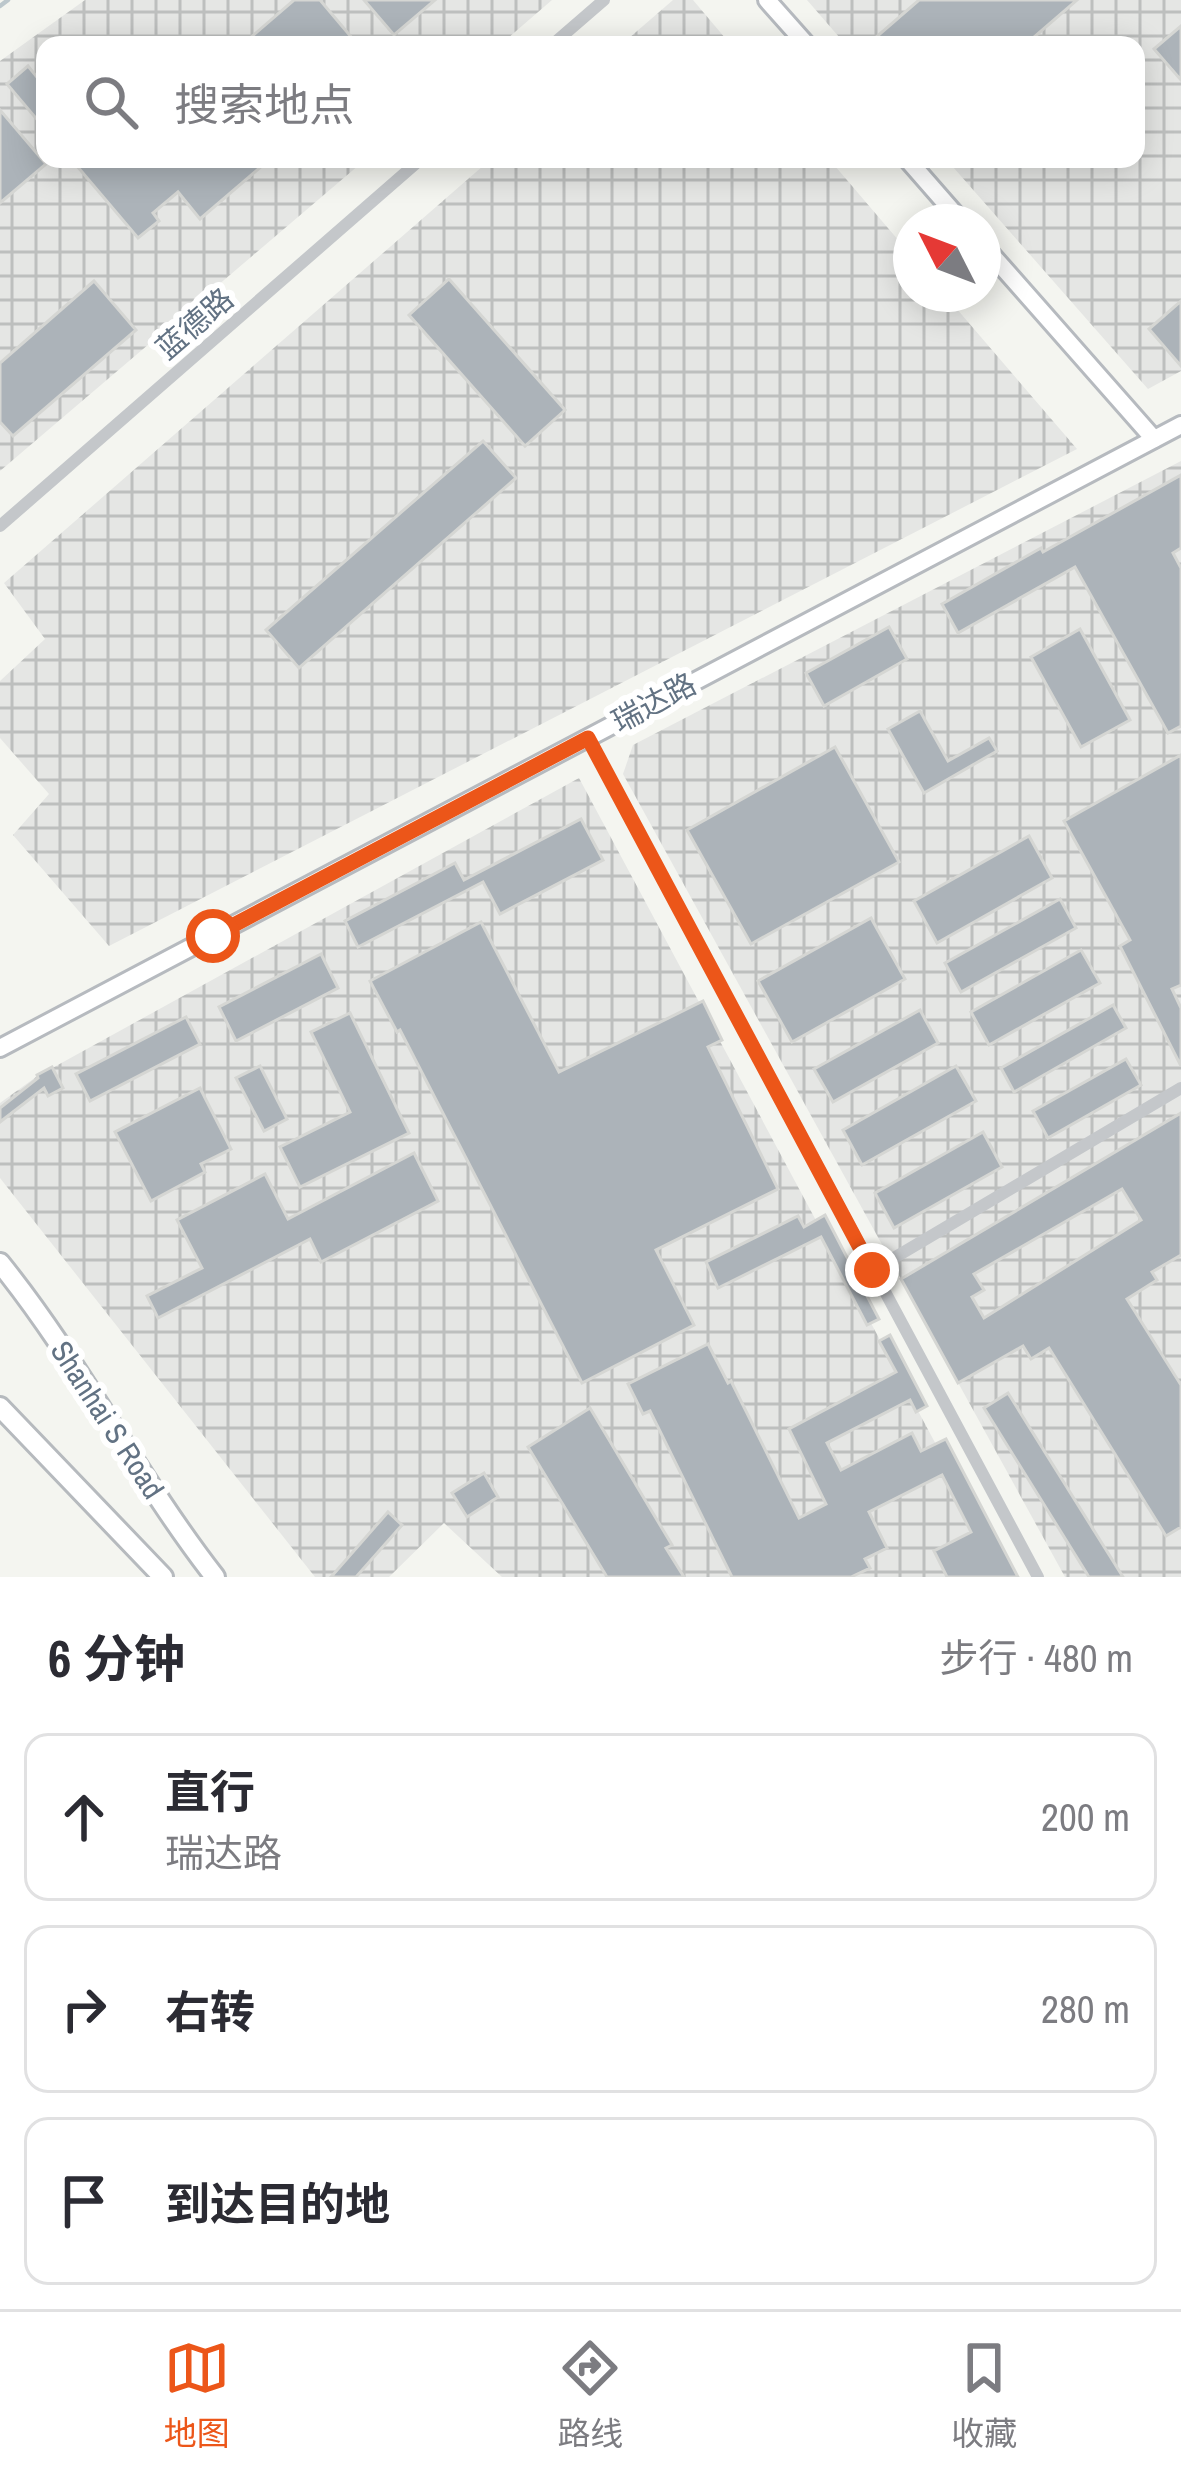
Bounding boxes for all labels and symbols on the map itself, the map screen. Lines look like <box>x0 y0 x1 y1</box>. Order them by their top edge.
north arrow <box>893 204 1001 312</box>
street label: 蓝德路 <box>147 279 241 368</box>
street label: 瑞达路 <box>604 663 703 741</box>
route start <box>186 909 240 963</box>
route end <box>845 1243 899 1297</box>
street label: Shanhai S Road <box>42 1333 174 1506</box>

